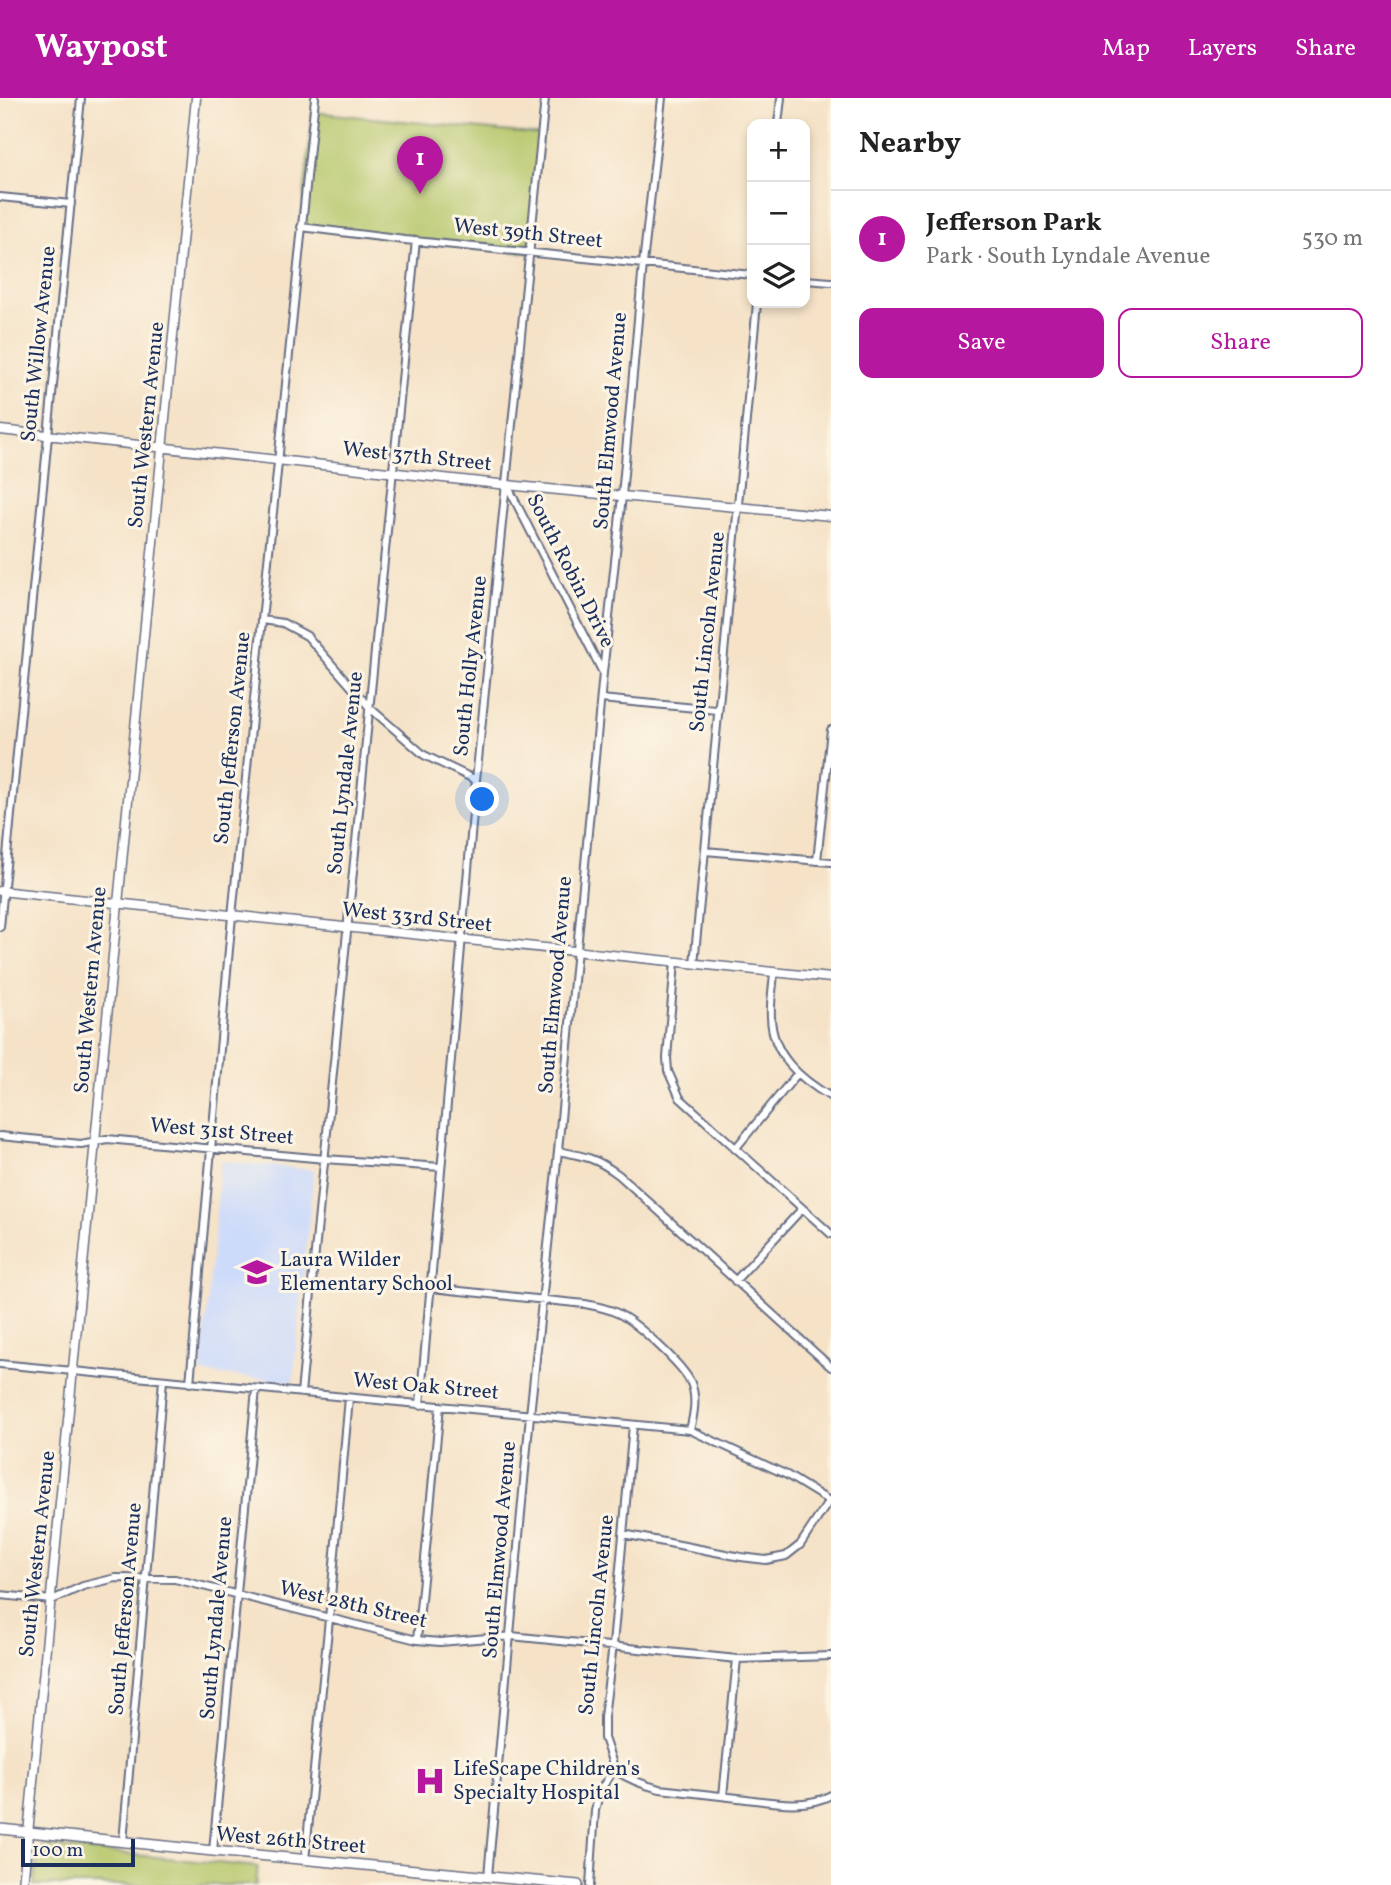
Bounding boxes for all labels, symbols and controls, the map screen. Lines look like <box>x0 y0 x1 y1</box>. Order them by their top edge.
text: Waypost <box>35 26 168 72</box>
text: Map <box>1102 32 1150 66</box>
text: Layers <box>1188 32 1257 66</box>
text: Share <box>1295 32 1356 66</box>
map controls <box>747 119 810 308</box>
button: + <box>747 119 810 182</box>
text: Nearby <box>859 123 961 165</box>
pin: 1 <box>397 136 443 194</box>
button: − <box>747 182 810 245</box>
text: Jefferson Park <box>926 205 1102 241</box>
street label: West 39th Street <box>452 212 604 256</box>
text: 1 <box>877 223 887 255</box>
text: 530 m <box>1302 223 1363 255</box>
text: Park · South Lyndale Avenue <box>926 241 1210 273</box>
street label: South Willow Avenue <box>14 245 64 443</box>
button: layers <box>747 245 810 308</box>
button: Save <box>859 308 1104 378</box>
button: Share <box>1118 308 1363 378</box>
street label: South Elmwood Avenue <box>587 311 635 531</box>
street label: South Western Avenue <box>122 320 172 530</box>
street label: West 37th Street <box>341 435 493 479</box>
street label: South Robin Drive <box>519 489 621 653</box>
street label: South Lincoln Avenue <box>683 530 733 734</box>
street label: South Holly Avenue <box>447 574 495 758</box>
street label: South Jefferson Avenue <box>207 630 259 846</box>
street label: South Lyndale Avenue <box>321 670 371 876</box>
your location <box>465 782 499 816</box>
street label: South Elmwood Avenue <box>532 875 580 1095</box>
street label: South Western Avenue <box>68 885 115 1095</box>
street label: West 33rd Street <box>340 896 494 940</box>
street label: West 31st Street <box>149 1111 295 1153</box>
place label: Laura Wilder Elementary School <box>280 1246 453 1299</box>
school or university icon: Laura Wilder Elementary School <box>240 1255 274 1289</box>
street label: West Oak Street <box>352 1366 500 1408</box>
street label: South Elmwood Avenue <box>476 1440 524 1660</box>
street label: South Western Avenue <box>13 1449 63 1659</box>
street label: South Jefferson Avenue <box>102 1501 150 1717</box>
street label: South Lincoln Avenue <box>572 1513 622 1717</box>
street label: South Lyndale Avenue <box>194 1515 240 1721</box>
street label: West 28th Street <box>276 1574 430 1636</box>
place label: LifeScape Children's Specialty Hospital <box>453 1755 640 1808</box>
hospital icon: LifeScape Children's Specialty Hospital <box>413 1764 447 1798</box>
street label: West 26th Street <box>215 1820 367 1862</box>
scale bar <box>21 1836 135 1868</box>
text: 100 m <box>32 1838 83 1864</box>

